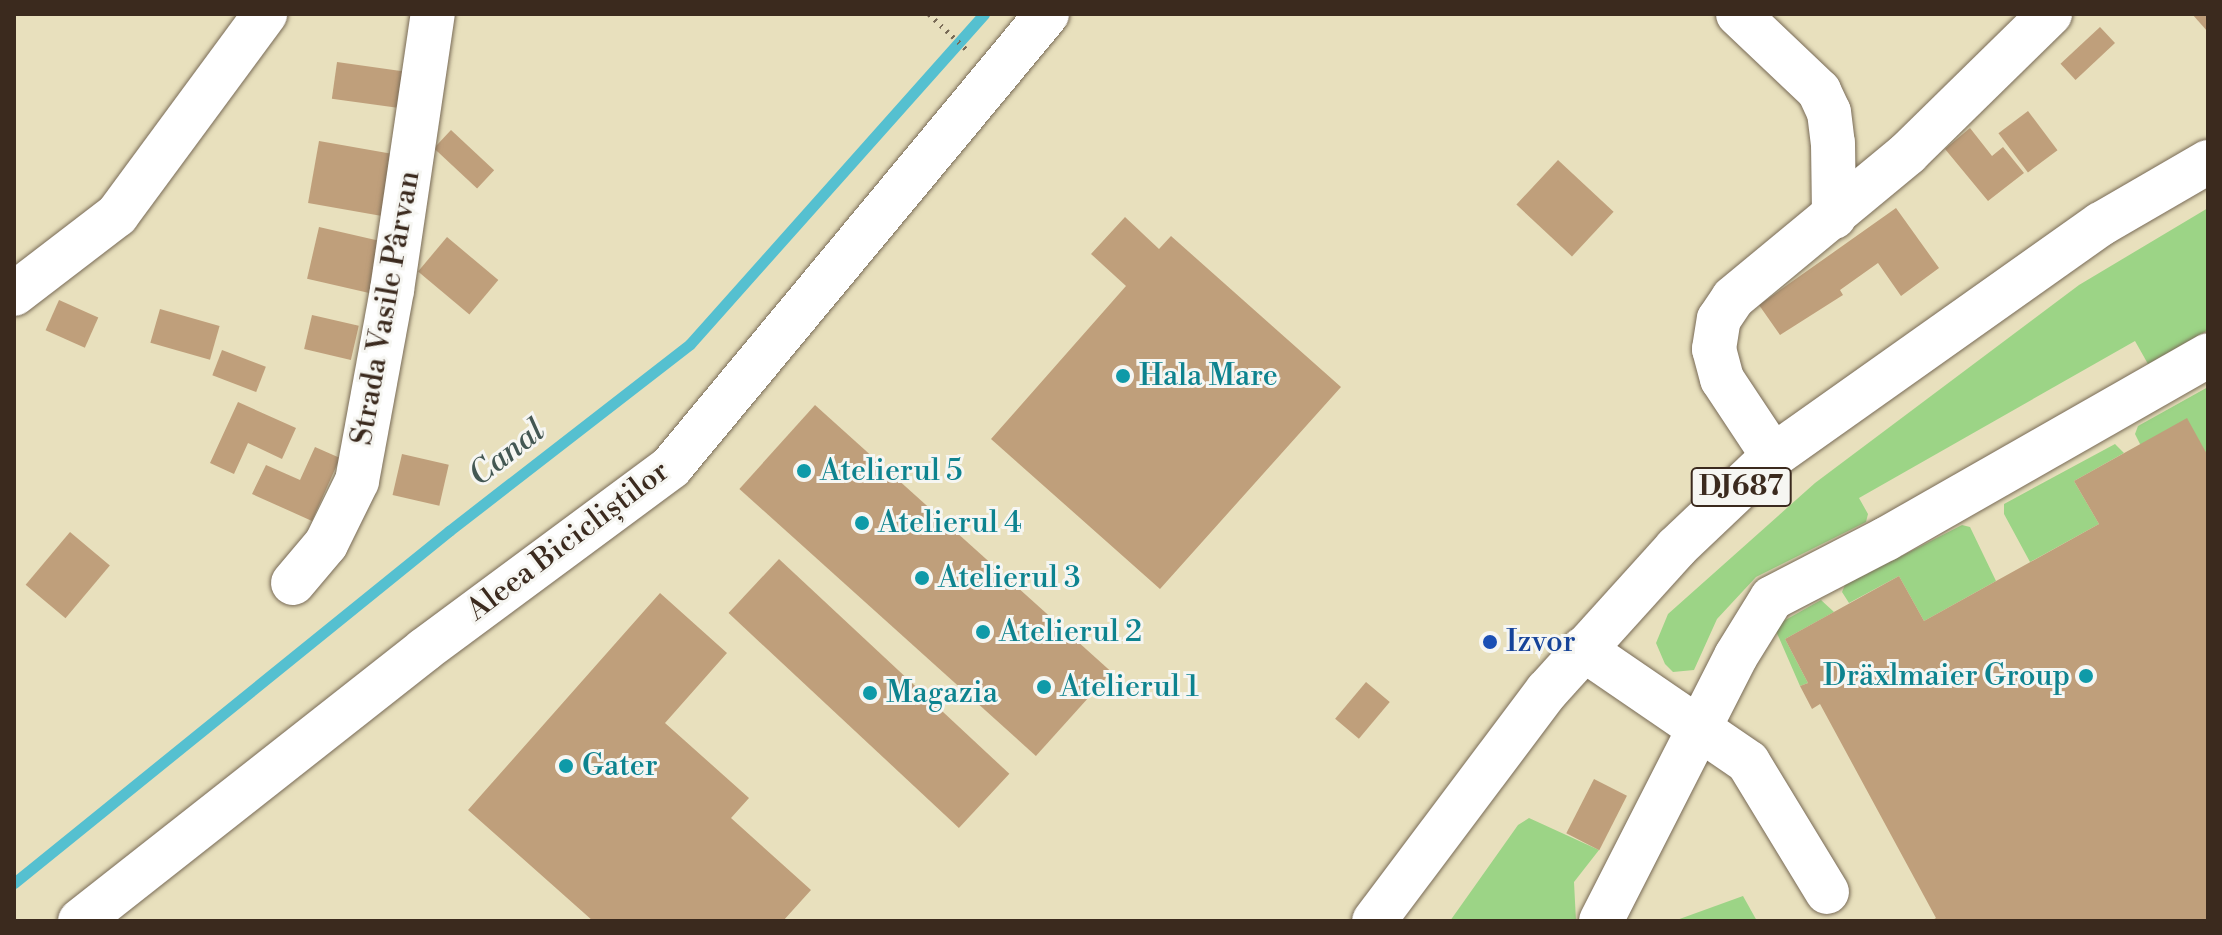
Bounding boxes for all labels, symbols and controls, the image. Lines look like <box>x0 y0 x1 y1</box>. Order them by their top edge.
street label: Strada Vasile Pârvan <box>344 168 428 448</box>
place label: Hala Mare <box>1139 358 1278 394</box>
marker: Hala Mare <box>1114 367 1132 385</box>
water label: Canal <box>461 411 553 495</box>
street label: Aleea Bicicliștilor <box>460 453 676 629</box>
place label: Atelierul 5 <box>820 453 963 489</box>
marker: Atelierul 5 <box>795 462 813 480</box>
road number: DJ687 <box>1689 463 1793 511</box>
place label: Atelierul 4 <box>878 505 1022 541</box>
marker: Atelierul 4 <box>853 514 871 532</box>
place label: Atelierul 3 <box>938 560 1081 596</box>
marker: Atelierul 3 <box>913 569 931 587</box>
place label: Atelierul 2 <box>999 614 1142 650</box>
marker: Atelierul 2 <box>974 623 992 641</box>
place label: Izvor <box>1506 624 1576 660</box>
marker: Izvor <box>1481 633 1499 651</box>
place label: Dräxlmaier Group <box>1823 658 2070 694</box>
marker: Dräxlmaier Group <box>2077 667 2095 685</box>
place label: Atelierul 1 <box>1060 669 1199 705</box>
place label: Magazia <box>886 675 998 711</box>
marker: Atelierul 1 <box>1035 678 1053 696</box>
marker: Magazia <box>861 684 879 702</box>
place label: Gater <box>582 748 658 784</box>
marker: Gater <box>557 757 575 775</box>

